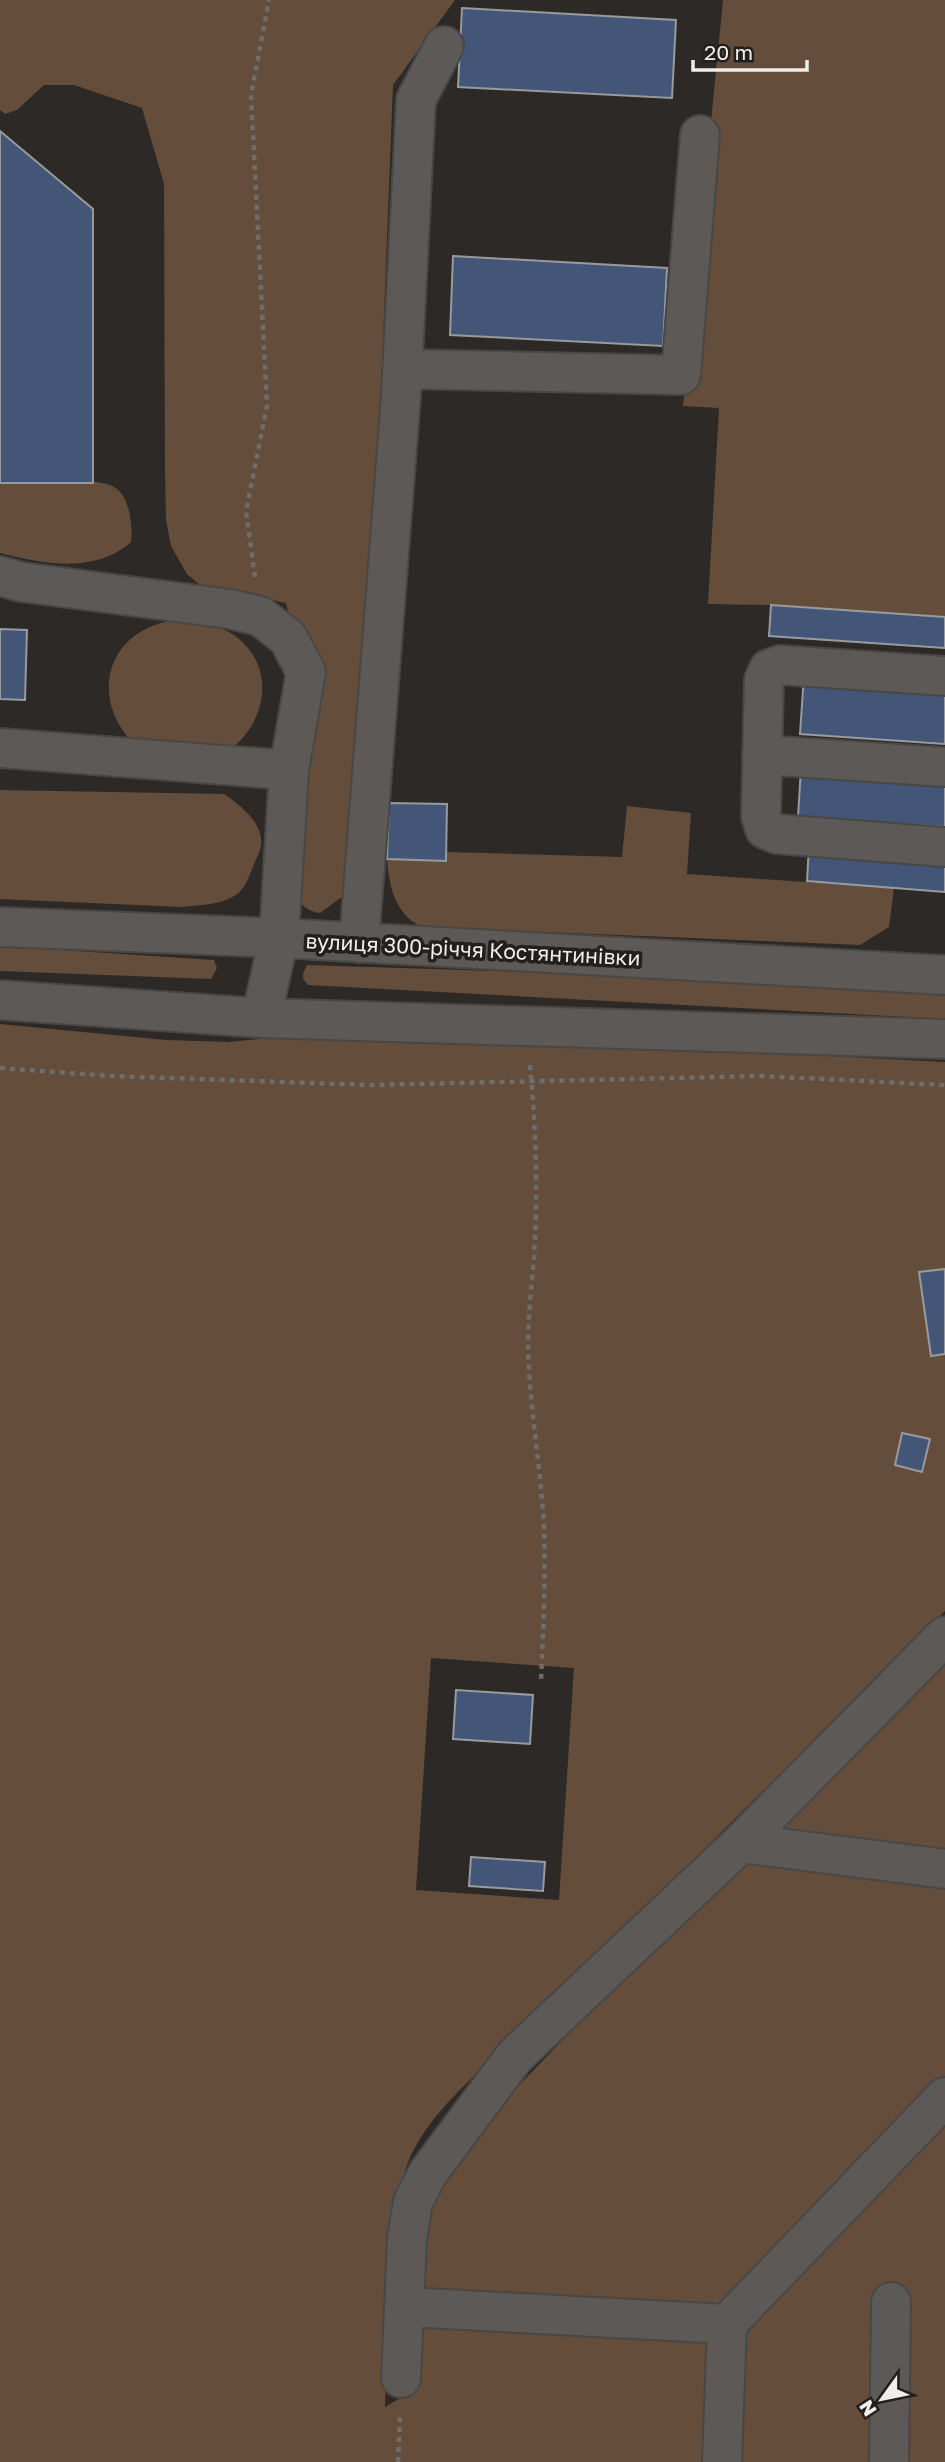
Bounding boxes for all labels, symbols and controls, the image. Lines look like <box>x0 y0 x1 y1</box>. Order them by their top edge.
scale bar <box>693 28 807 72</box>
text: 20 m <box>704 39 753 65</box>
street label: вулиця 300-річчя Костянтинівки <box>305 927 641 971</box>
north arrow <box>847 2364 917 2434</box>
text: N <box>854 2396 881 2421</box>

